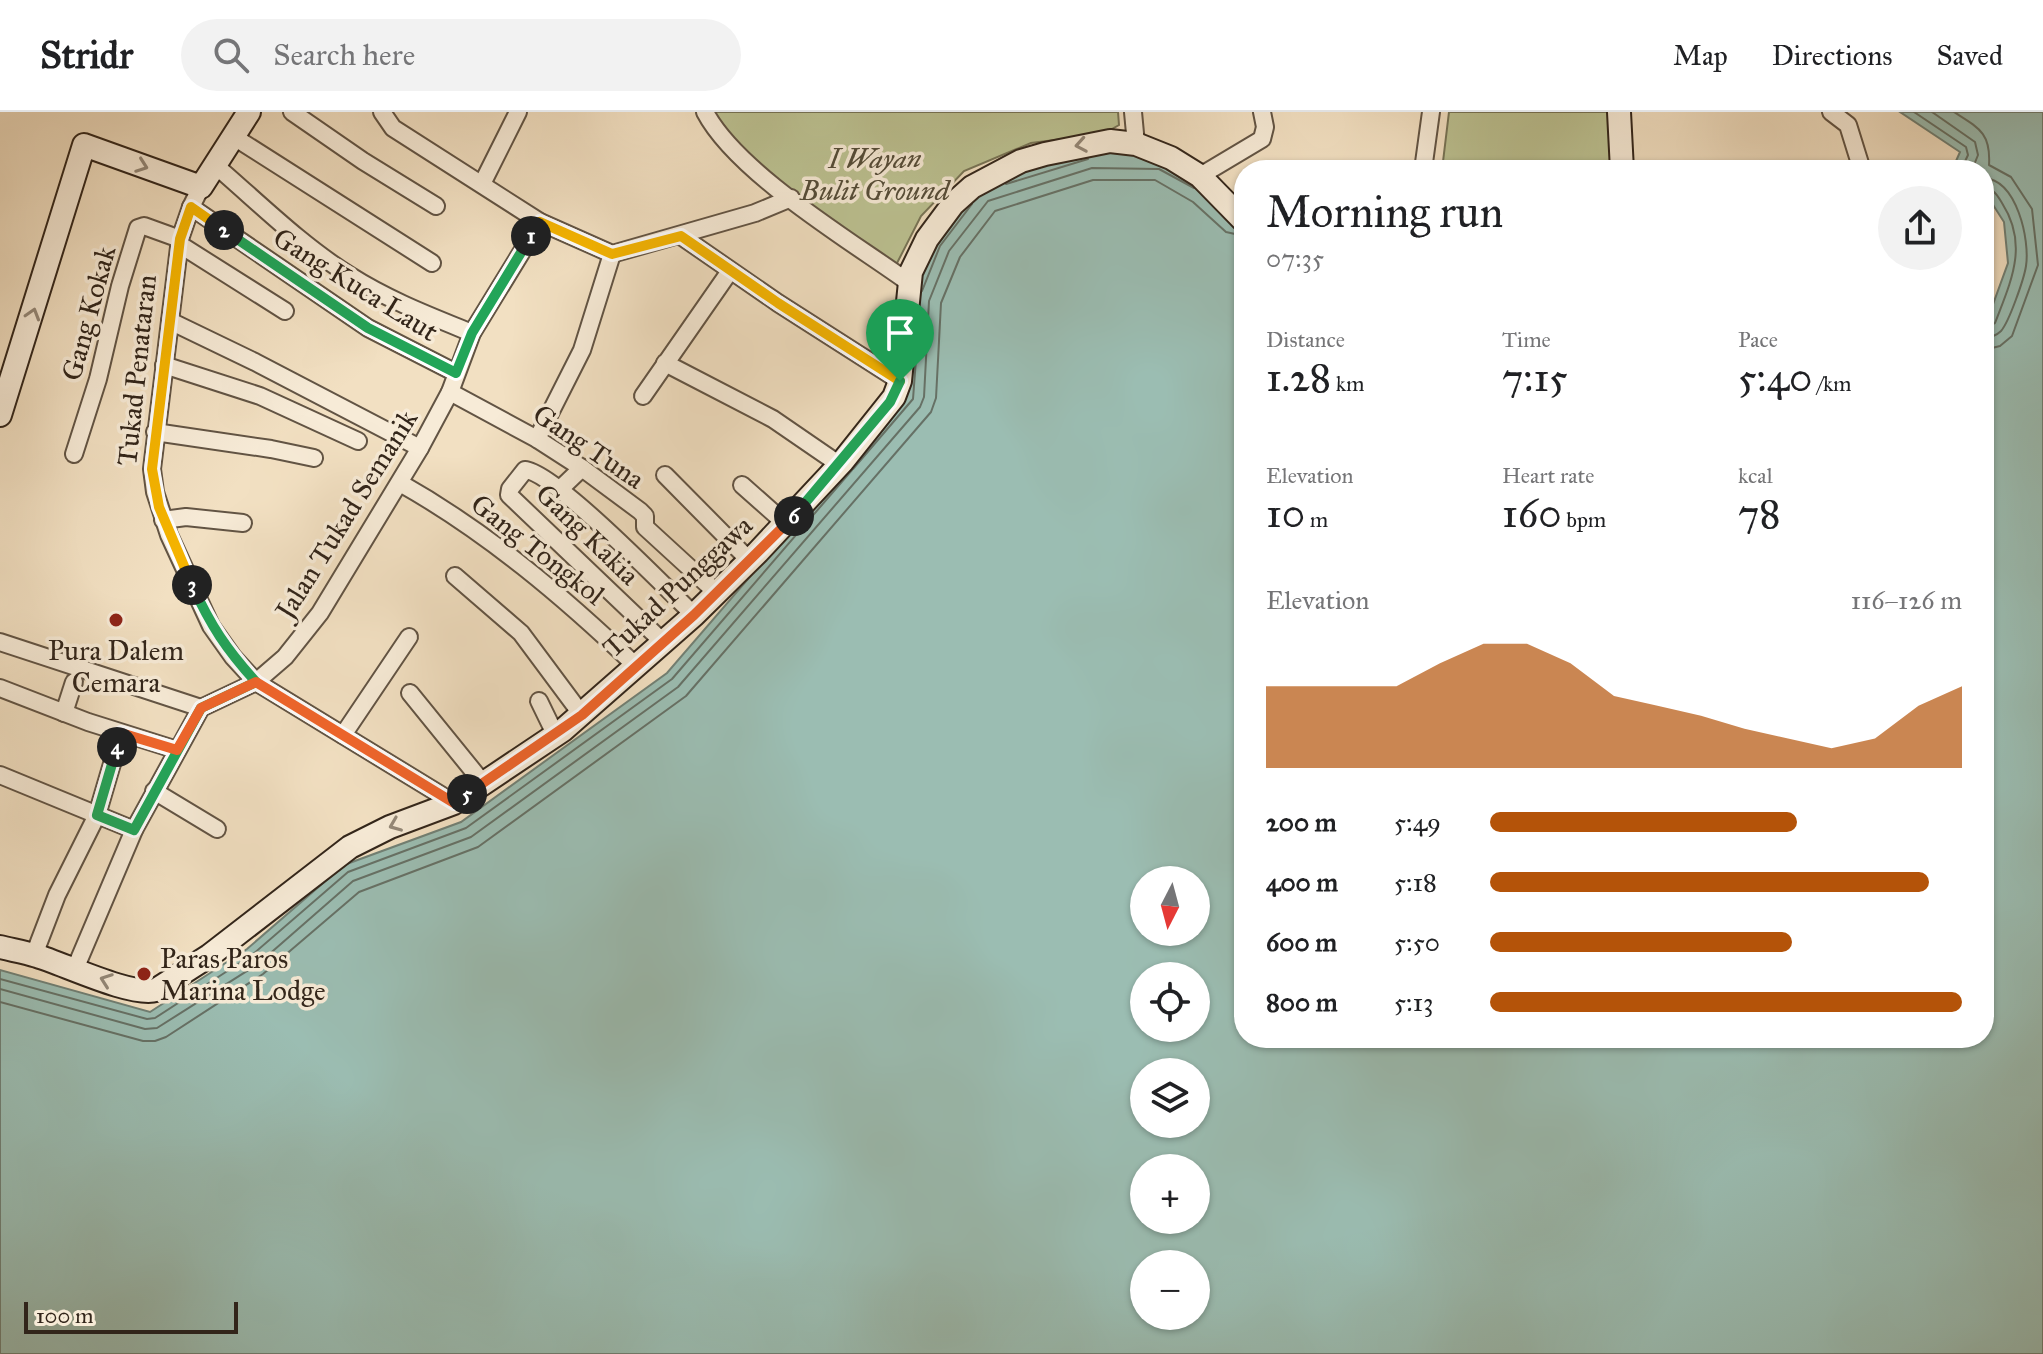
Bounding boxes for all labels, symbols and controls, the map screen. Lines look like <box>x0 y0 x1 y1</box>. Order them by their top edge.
search box <box>181 19 741 91</box>
text: Stridr <box>40 32 133 78</box>
icon: search <box>209 33 253 77</box>
text: Search here <box>273 37 415 73</box>
text: Map <box>1673 38 1728 73</box>
text: Directions <box>1772 38 1893 73</box>
text: Saved <box>1937 38 2003 73</box>
one-way arrow <box>1075 136 1088 153</box>
park label: I Wayan Bulit Ground <box>798 141 952 208</box>
one-way arrow <box>135 156 149 173</box>
text: Morning run <box>1266 185 1503 239</box>
button: share <box>1878 186 1962 270</box>
pin: 2 <box>204 210 244 250</box>
text: 2 <box>219 216 229 243</box>
pin: 1 <box>511 216 551 256</box>
street label: Gang Kuca Laut <box>267 220 445 349</box>
text: 1 <box>527 222 535 249</box>
street label: Gang Kokak <box>54 242 123 384</box>
text: 07:35 <box>1266 242 1324 274</box>
street label: Tukad Penataran <box>109 273 164 467</box>
pin <box>866 299 934 381</box>
one-way arrow <box>24 308 40 321</box>
icon: arrive <box>878 311 922 355</box>
text: Distance <box>1266 326 1345 353</box>
text: Time <box>1502 326 1551 353</box>
text: Pace <box>1738 326 1778 353</box>
text: 1.28 <box>1266 353 1331 402</box>
text: 7:15 <box>1502 353 1568 402</box>
text: 5:40 <box>1738 353 1812 402</box>
text: km <box>1331 370 1365 397</box>
text: /km <box>1812 370 1852 397</box>
street label: Gang Tuna <box>526 396 651 497</box>
street label: Jalan Tukad Semanik <box>266 403 425 628</box>
text: Elevation <box>1266 462 1353 489</box>
text: Heart rate <box>1502 462 1595 489</box>
text: kcal <box>1738 462 1773 489</box>
street label: Gang Kakia <box>528 476 647 592</box>
street label: Gang Tongkol <box>464 486 612 613</box>
text: 10 <box>1266 489 1305 538</box>
text: 160 <box>1502 489 1561 538</box>
text: 78 <box>1738 489 1781 538</box>
pin: 6 <box>774 496 814 536</box>
text: 6 <box>788 502 800 529</box>
text: m <box>1305 506 1328 533</box>
text: bpm <box>1561 506 1606 533</box>
street label: Tukad Punggawa <box>595 508 760 665</box>
pin: 3 <box>172 565 212 605</box>
text: 3 <box>188 571 196 598</box>
text: Elevation <box>1266 584 1369 616</box>
text: 116–126 m <box>1851 584 1962 616</box>
marker: Pura Dalem Cemara <box>107 611 125 629</box>
place label: Pura Dalem Cemara <box>48 633 184 700</box>
pin: 4 <box>97 727 137 767</box>
text: 4 <box>111 733 123 760</box>
pin: 5 <box>447 774 487 814</box>
text: 5 <box>462 780 472 807</box>
text: 200 m <box>1266 806 1337 838</box>
text: 5:49 <box>1394 806 1441 838</box>
one-way arrow <box>389 816 403 832</box>
north arrow <box>1130 866 1210 946</box>
map controls <box>1130 866 1210 1330</box>
text: 400 m <box>1266 866 1338 898</box>
text: 5:18 <box>1394 866 1437 898</box>
text: 600 m <box>1266 926 1337 958</box>
text: 5:50 <box>1394 926 1440 958</box>
place label: Paras Paros Marina Lodge <box>160 941 326 1008</box>
button: locate <box>1130 962 1210 1042</box>
marker: Paras Paros Marina Lodge <box>135 965 153 983</box>
one-way arrow <box>100 973 114 990</box>
text: 800 m <box>1266 986 1338 1018</box>
text: 5:13 <box>1394 986 1433 1018</box>
button: layers <box>1130 1058 1210 1138</box>
button: + <box>1130 1154 1210 1234</box>
button: − <box>1130 1250 1210 1330</box>
scale bar <box>24 1298 238 1334</box>
text: 100 m <box>36 1302 93 1329</box>

